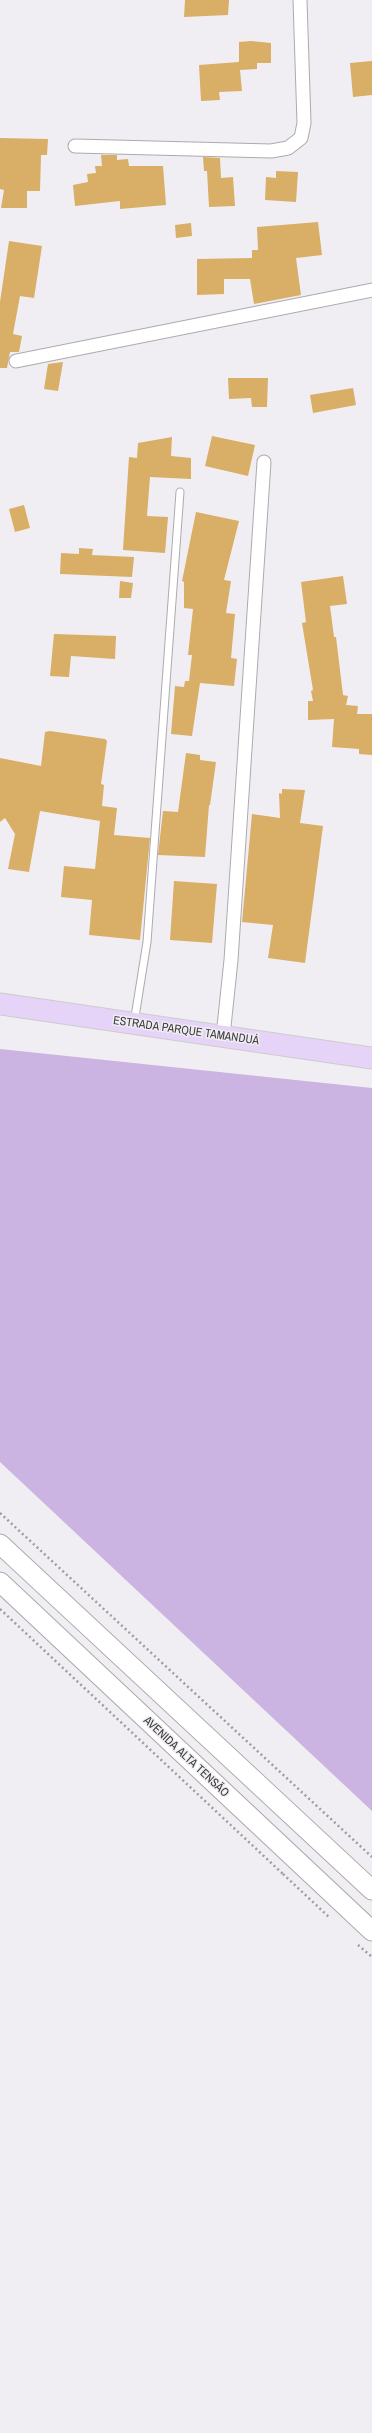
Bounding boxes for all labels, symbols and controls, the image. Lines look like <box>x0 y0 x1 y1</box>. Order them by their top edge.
street label: ESTRADA PARQUE TAMANDUÁ <box>112 1014 260 1048</box>
street label: AVENIDA ALTA TENSĀO <box>140 1714 232 1800</box>

